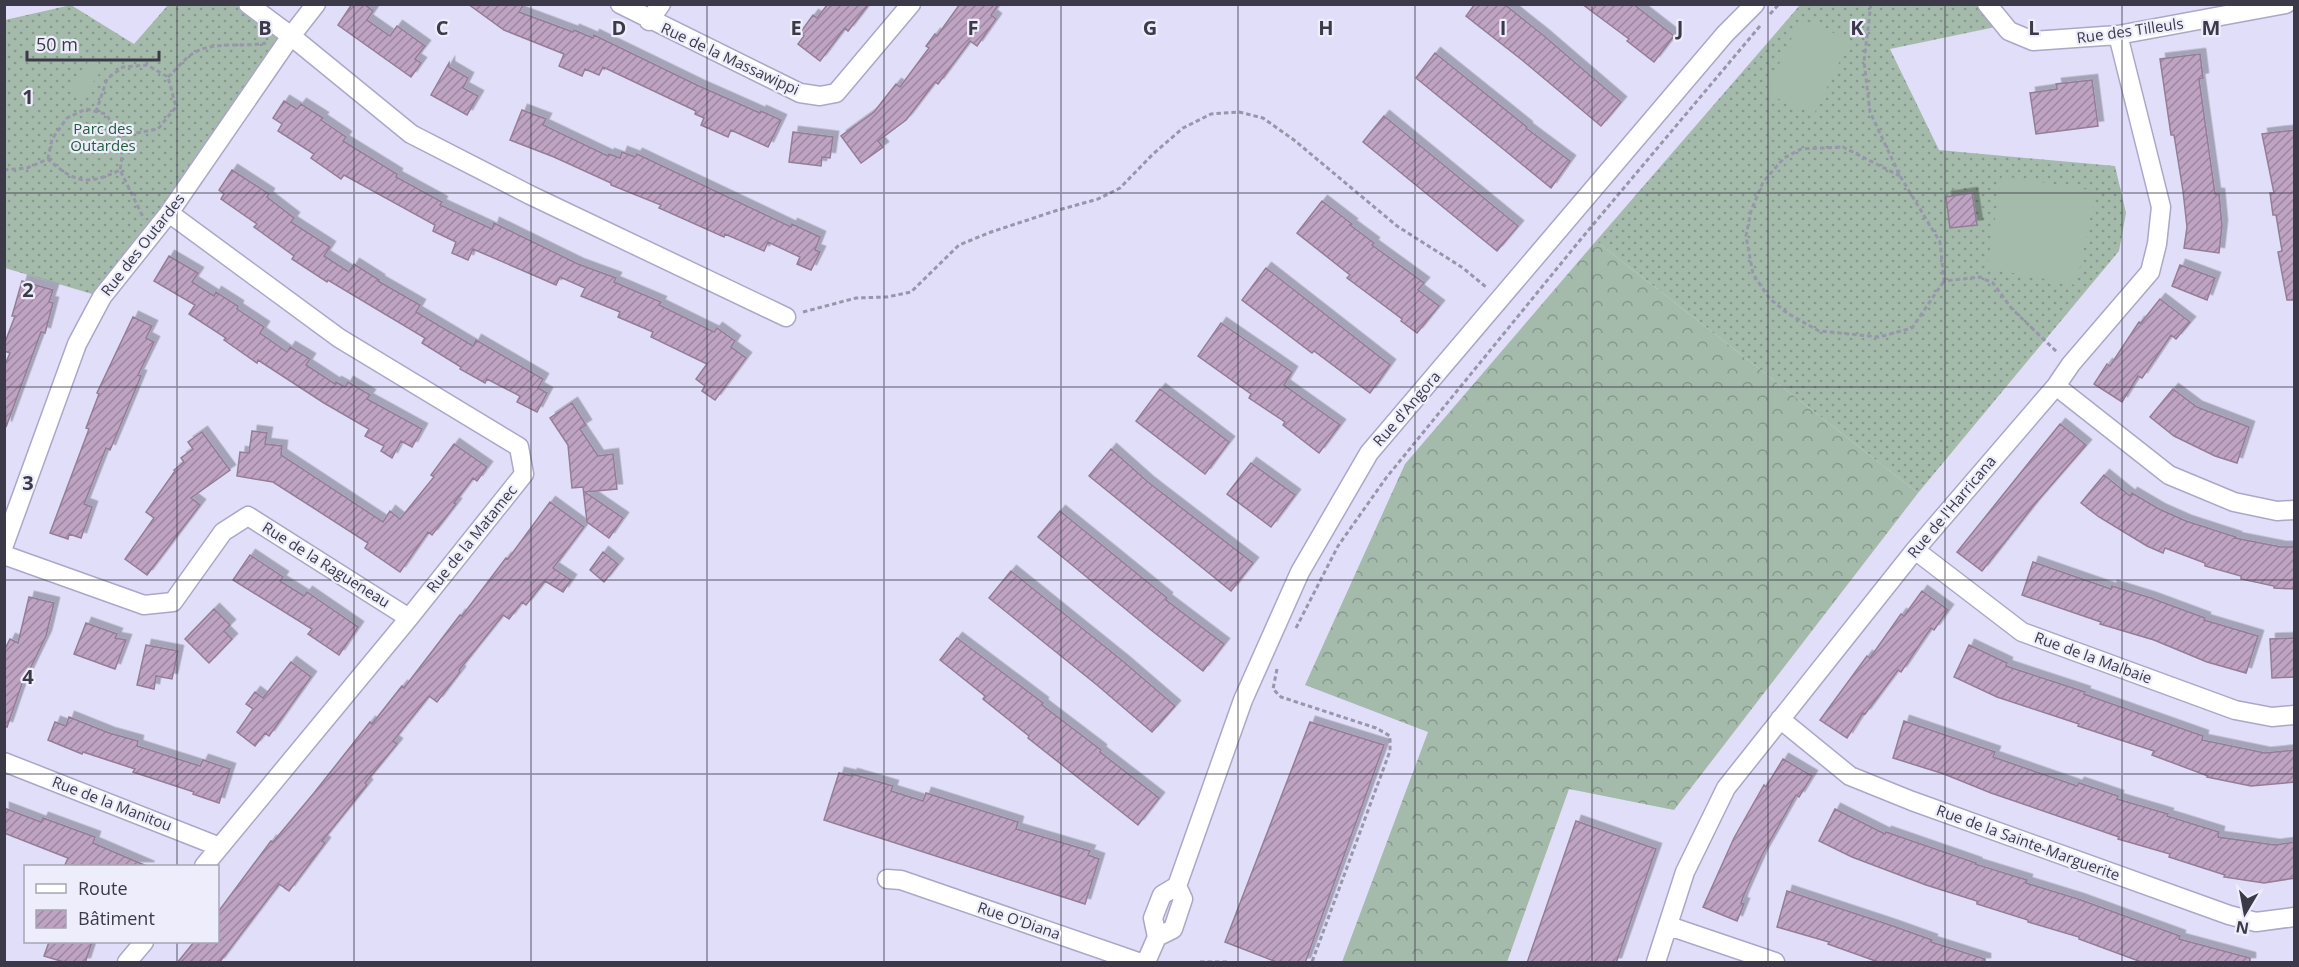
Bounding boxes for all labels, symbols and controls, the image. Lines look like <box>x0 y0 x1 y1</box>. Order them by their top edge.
street label: Rue des Tilleuls <box>2075 13 2185 47</box>
text: B <box>258 14 272 41</box>
text: C <box>436 14 449 41</box>
text: D <box>612 14 626 41</box>
text: E <box>790 14 802 41</box>
text: F <box>968 14 978 41</box>
text: G <box>1143 14 1157 41</box>
text: H <box>1318 14 1334 41</box>
text: I <box>1500 14 1506 41</box>
text: J <box>1675 14 1683 41</box>
text: K <box>1850 14 1864 41</box>
text: L <box>2028 14 2040 41</box>
text: M <box>2202 14 2220 41</box>
street label: Rue de la Massawippi <box>658 17 803 99</box>
scale bar <box>27 24 159 62</box>
text: 50 m <box>36 32 78 56</box>
text: 1 <box>22 83 34 110</box>
park label: Parc des Outardes <box>70 118 136 155</box>
street label: Rue des Outardes <box>96 189 189 300</box>
text: 2 <box>22 276 34 303</box>
street label: Rue d'Angora <box>1368 366 1444 450</box>
street label: Rue de l'Harricana <box>1902 451 2000 562</box>
text: 3 <box>22 469 34 496</box>
street label: Rue de la Matamec <box>422 480 521 596</box>
street label: Rue de la Ragueneau <box>259 517 394 612</box>
street label: Rue de la Malbaie <box>2032 627 2155 688</box>
text: 4 <box>22 663 34 690</box>
street label: Rue de la Manitou <box>50 771 175 835</box>
street label: Rue de la Sainte-Marguerite <box>1934 800 2123 885</box>
legend <box>24 865 219 943</box>
text: Route <box>78 876 128 900</box>
north arrow <box>2215 883 2275 943</box>
street label: Rue O'Diana <box>975 897 1063 944</box>
text: Bâtiment <box>78 906 155 930</box>
text: N <box>2234 916 2251 940</box>

